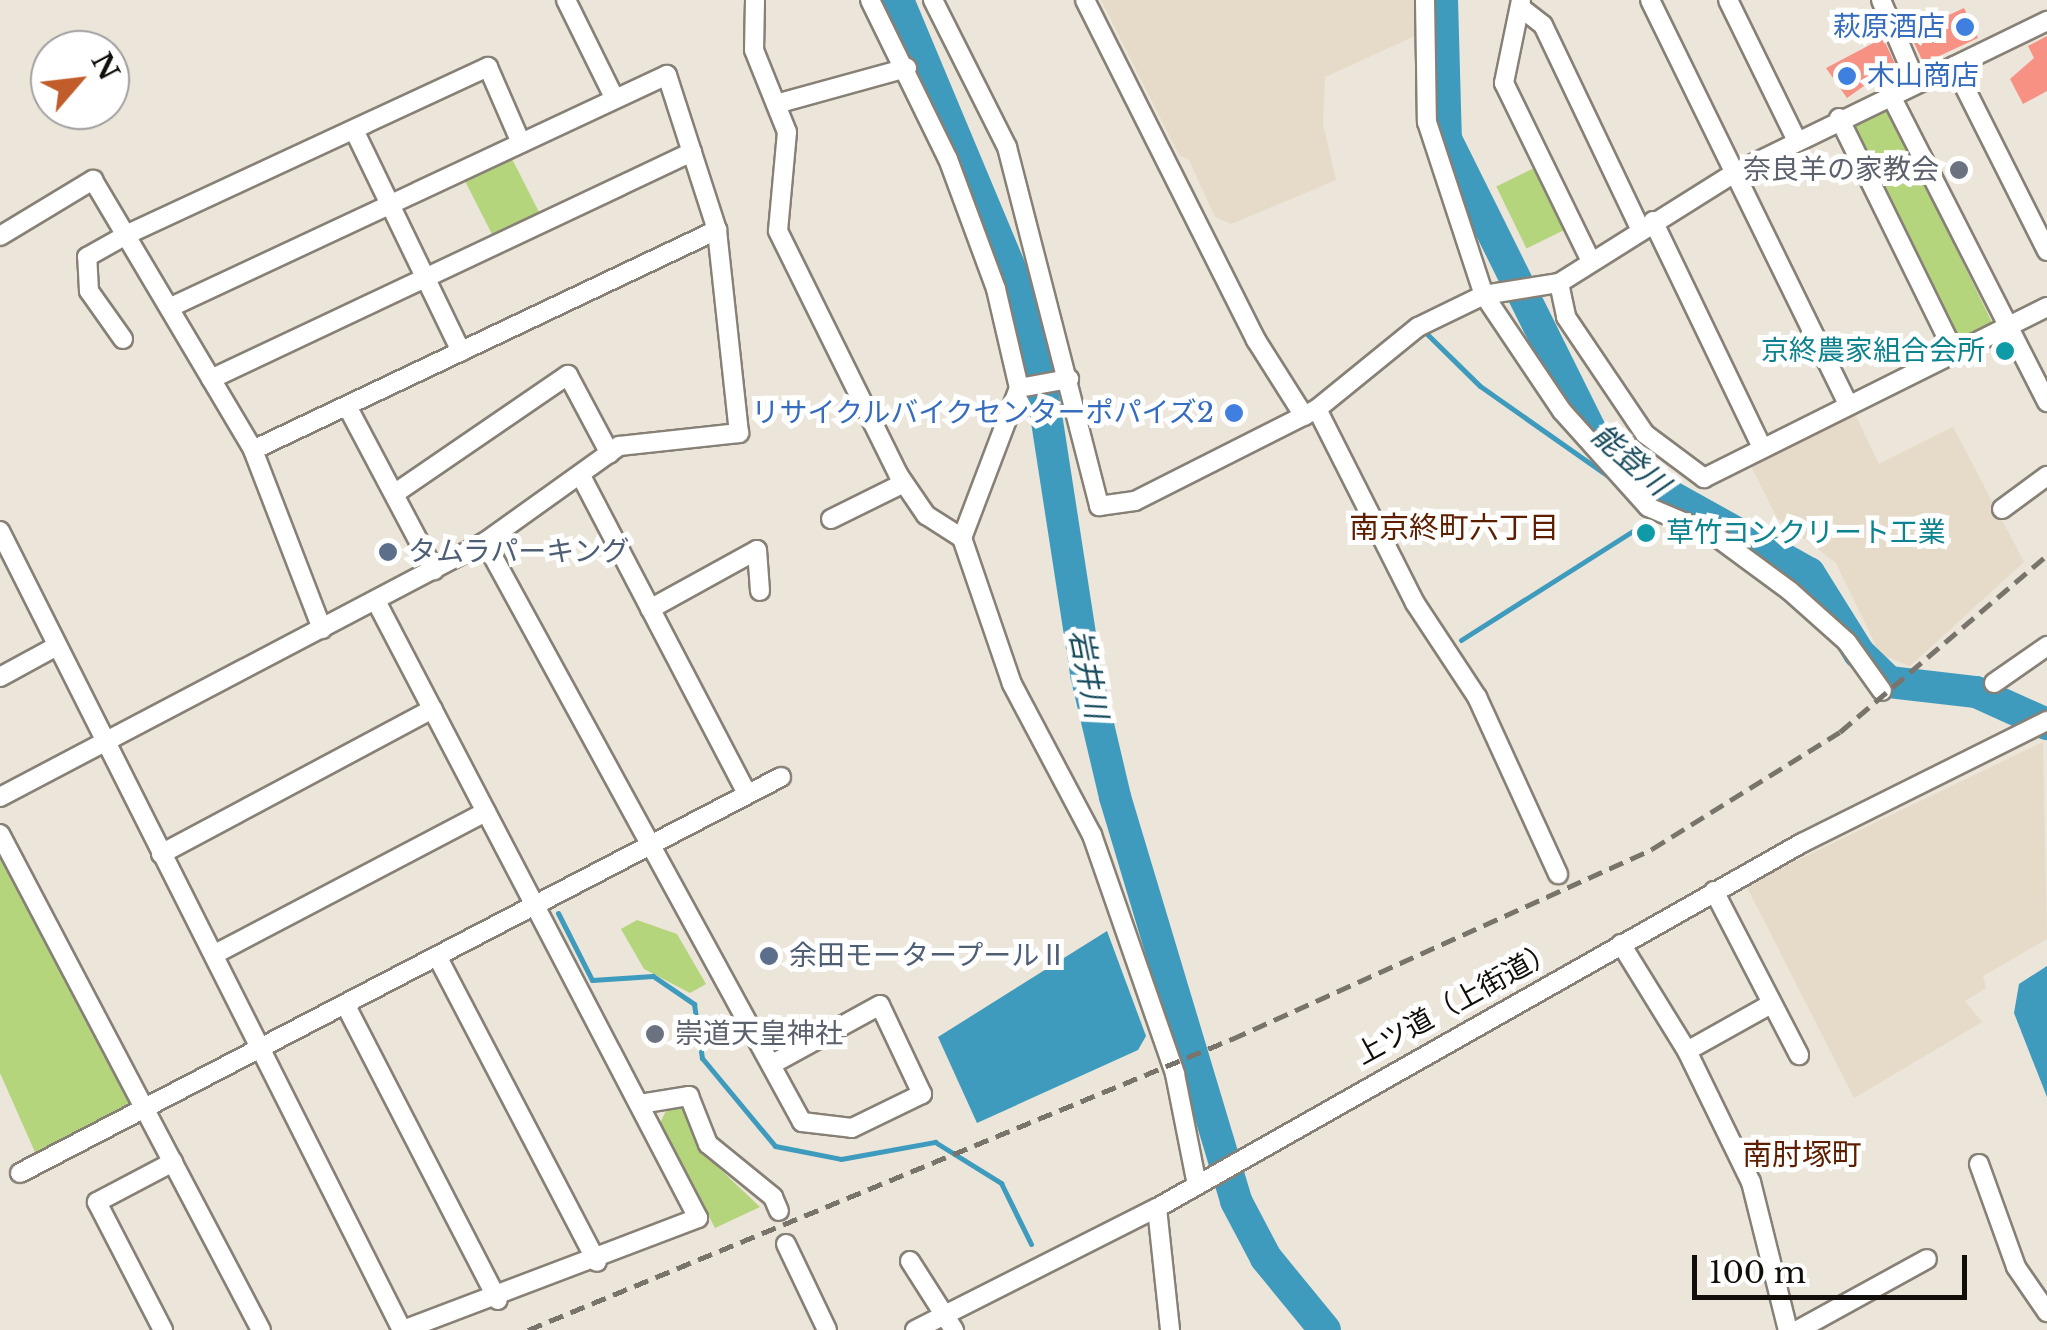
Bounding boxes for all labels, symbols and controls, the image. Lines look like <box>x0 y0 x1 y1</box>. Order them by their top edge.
place label: 萩原酒店 <box>1833 10 1945 44</box>
marker: 萩原酒店 <box>1954 16 1976 38</box>
north arrow <box>30 30 130 130</box>
text: N <box>84 47 127 86</box>
place label: 木山商店 <box>1867 59 1979 93</box>
marker: 木山商店 <box>1836 65 1858 87</box>
place label: 奈良羊の家教会 <box>1743 153 1939 187</box>
marker: 奈良羊の家教会 <box>1948 159 1970 181</box>
place label: 京終農家組合会所 <box>1761 334 1985 368</box>
marker: 京終農家組合会所 <box>1994 340 2016 362</box>
place label: リサイクルバイクセンターポパイズ2 <box>749 396 1214 430</box>
marker: リサイクルバイクセンターポパイズ2 <box>1223 402 1245 424</box>
water label: 能登川 <box>1584 417 1676 503</box>
district label: 南京終町六丁目 <box>1349 510 1559 546</box>
place label: 草竹コンクリート工業 <box>1666 516 1946 550</box>
marker: 草竹コンクリート工業 <box>1635 522 1657 544</box>
place label: タムラパーキング <box>408 535 632 569</box>
marker: タムラパーキング <box>377 541 399 563</box>
water label: 岩井川 <box>1062 626 1114 722</box>
street label: 上ツ道（上街道） <box>1350 934 1562 1072</box>
place label: 余田モータープールⅡ <box>789 939 1069 973</box>
marker: 余田モータープールⅡ <box>758 945 780 967</box>
place label: 崇道天皇神社 <box>675 1017 843 1051</box>
marker: 崇道天皇神社 <box>644 1023 666 1045</box>
district label: 南肘塚町 <box>1742 1137 1862 1173</box>
scale bar <box>1697 1235 1972 1297</box>
text: 100 m <box>1709 1254 1806 1291</box>

